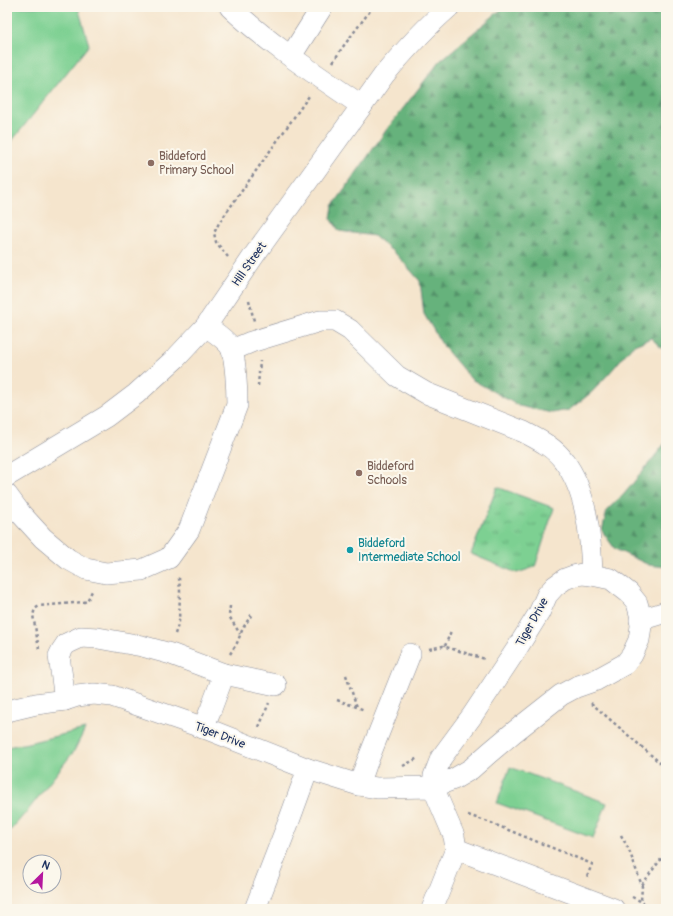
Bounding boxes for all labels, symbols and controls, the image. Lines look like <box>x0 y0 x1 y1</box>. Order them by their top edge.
place label: Biddeford Primary School <box>159 149 234 178</box>
marker: Biddeford Primary School <box>146 158 156 168</box>
street label: Hill Street <box>229 239 270 289</box>
place label: Biddeford Schools <box>367 459 414 488</box>
marker: Biddeford Schools <box>354 468 364 478</box>
place label: Biddeford Intermediate School <box>358 536 461 565</box>
marker: Biddeford Intermediate School <box>345 545 355 555</box>
street label: Tiger Drive <box>513 595 552 649</box>
street label: Tiger Drive <box>192 719 247 752</box>
north arrow <box>22 854 62 894</box>
text: N <box>40 858 52 873</box>

